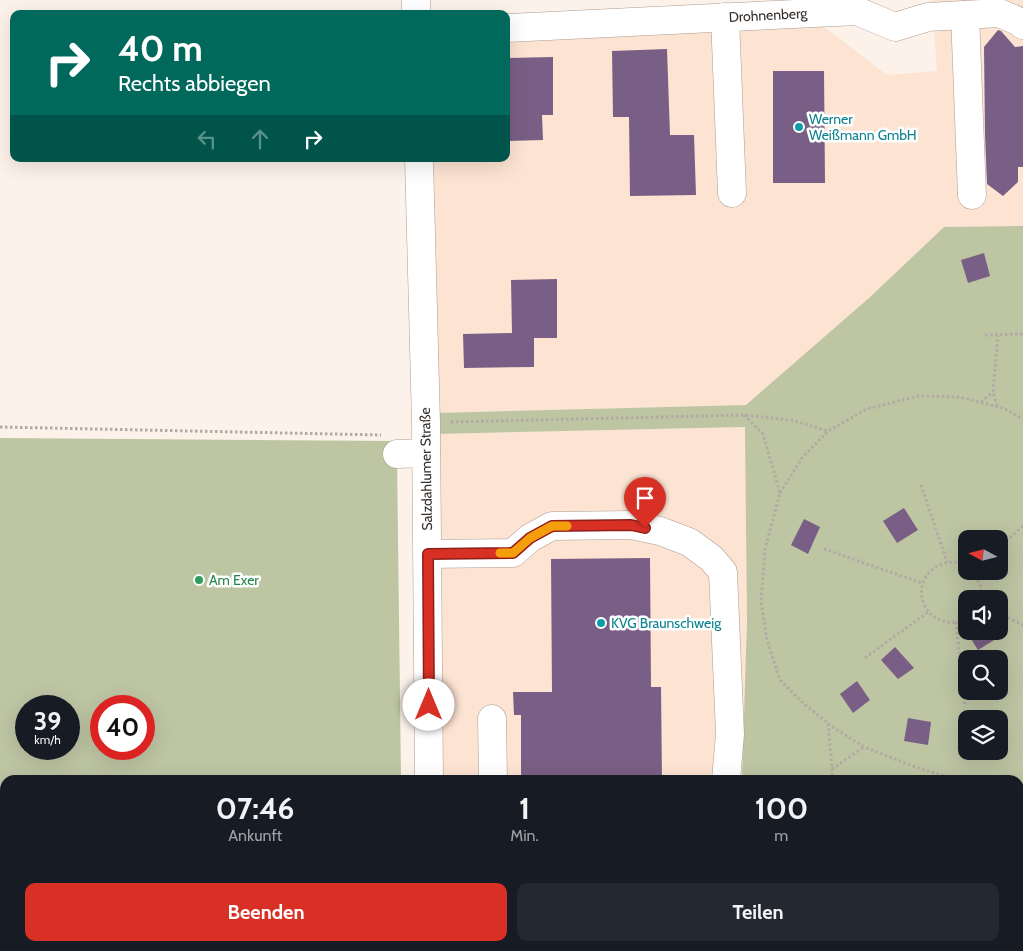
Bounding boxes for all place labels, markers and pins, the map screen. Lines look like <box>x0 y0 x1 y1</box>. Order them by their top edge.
place label: Werner Weißmann GmbH <box>809 110 917 144</box>
marker: Werner Weißmann GmbH <box>793 121 805 133</box>
pin <box>624 477 666 528</box>
place label: Am Exer <box>209 571 259 589</box>
marker: Am Exer <box>193 574 205 586</box>
place label: KVG Braunschweig <box>611 614 722 632</box>
marker: KVG Braunschweig <box>595 617 607 629</box>

